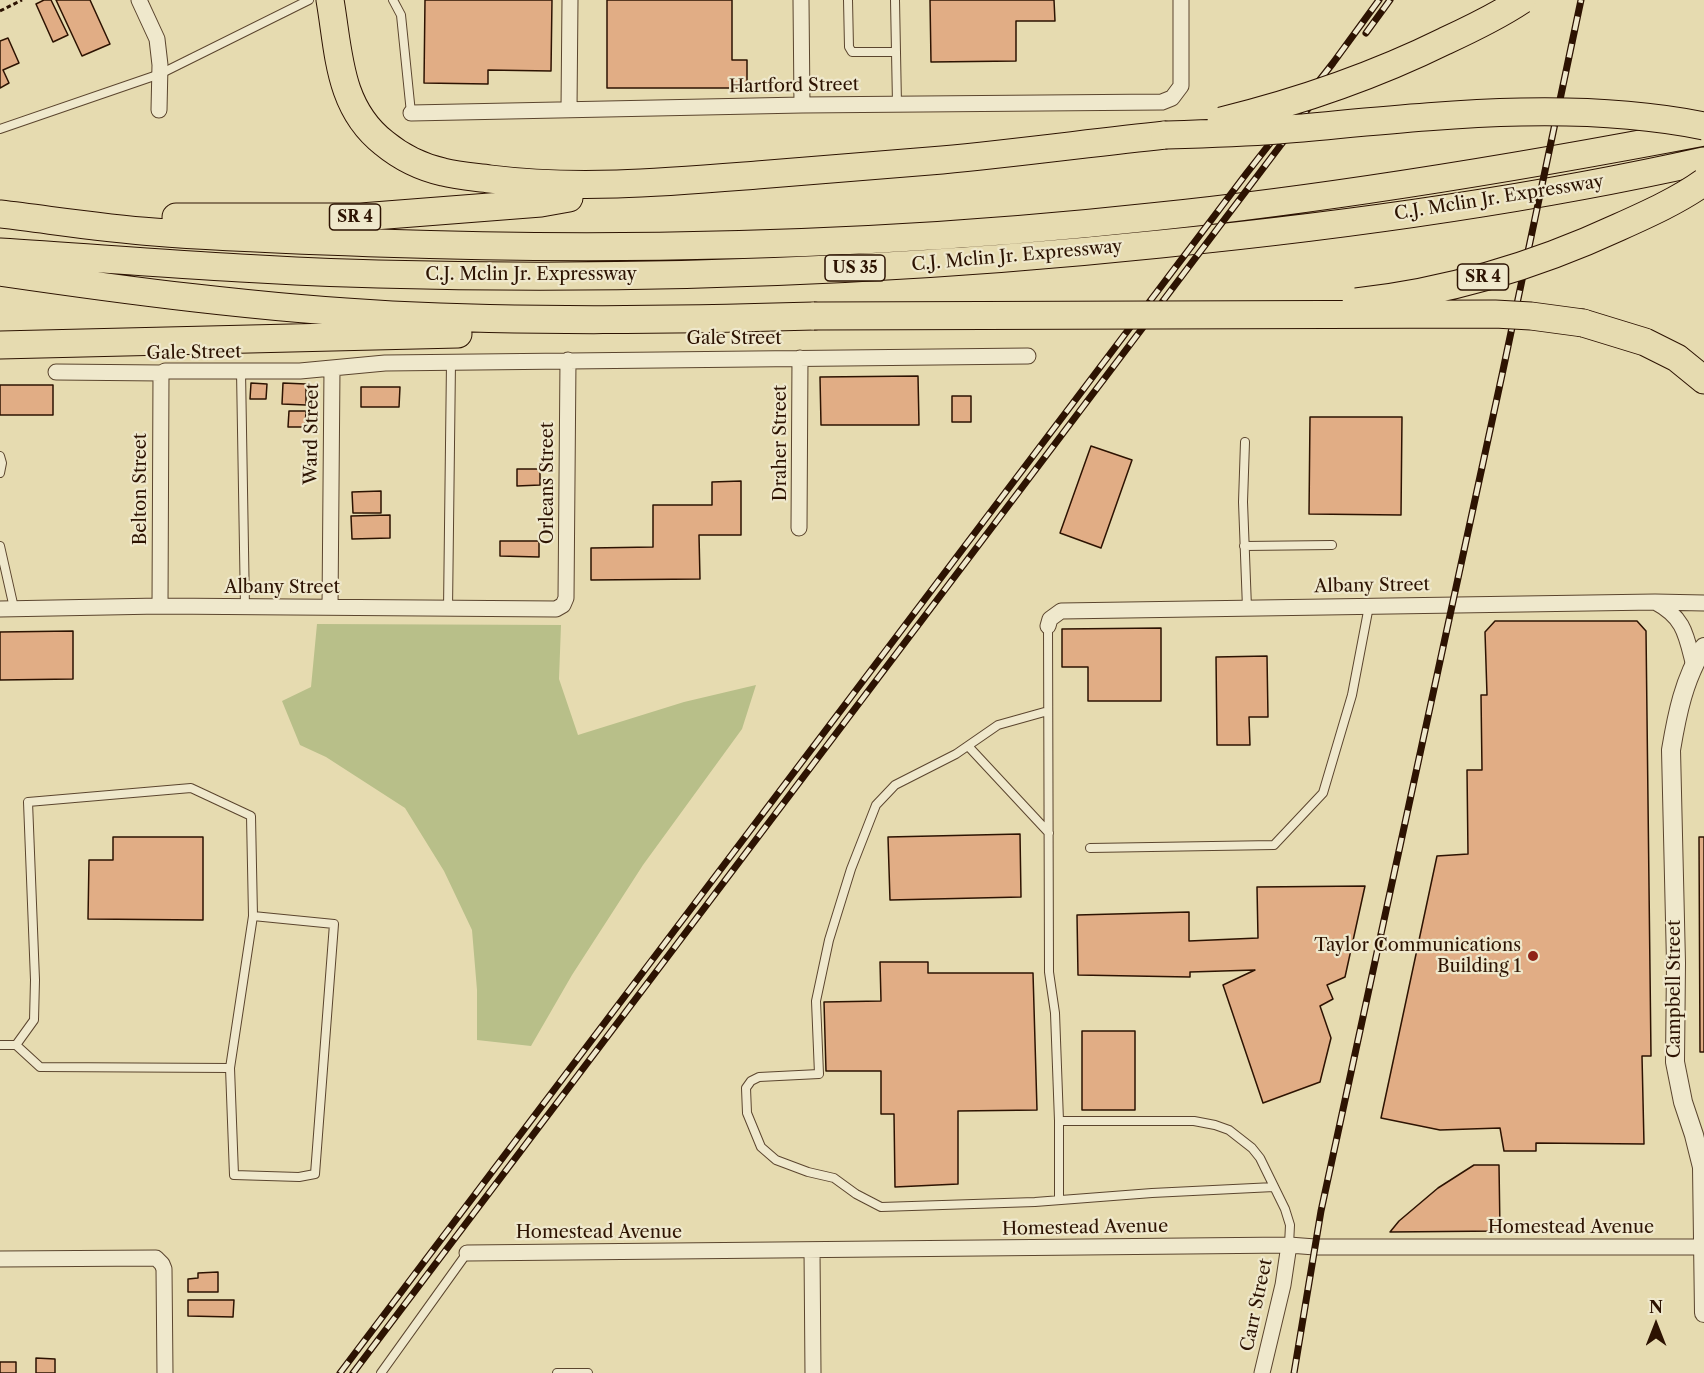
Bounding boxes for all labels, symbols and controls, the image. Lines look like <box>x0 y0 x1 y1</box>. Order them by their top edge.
street label: Hartford Street <box>729 74 859 98</box>
street label: C.J. Mclin Jr. Expressway <box>1393 171 1605 225</box>
road number: SR 4 <box>330 204 380 230</box>
street label: C.J. Mclin Jr. Expressway <box>911 236 1123 276</box>
road number: US 35 <box>825 255 885 281</box>
street label: C.J. Mclin Jr. Expressway <box>425 264 637 286</box>
road number: SR 4 <box>1458 264 1508 290</box>
street label: Gale Street <box>686 328 782 350</box>
street label: Gale Street <box>146 341 242 365</box>
street label: Ward Street <box>300 383 324 485</box>
street label: Draher Street <box>770 385 792 501</box>
street label: Orleans Street <box>537 422 559 544</box>
street label: Belton Street <box>130 433 152 545</box>
street label: Albany Street <box>1314 574 1430 598</box>
street label: Albany Street <box>224 577 340 599</box>
street label: Campbell Street <box>1664 920 1686 1058</box>
place label: Taylor Communications Building 1 <box>1314 935 1521 978</box>
marker: Taylor Communications Building 1 <box>1526 949 1540 963</box>
street label: Homestead Avenue <box>1002 1216 1168 1240</box>
street label: Homestead Avenue <box>1488 1217 1654 1239</box>
street label: Homestead Avenue <box>516 1222 682 1244</box>
street label: Carr Street <box>1237 1257 1277 1353</box>
north arrow <box>1626 1295 1686 1355</box>
text: N <box>1649 1297 1663 1317</box>

